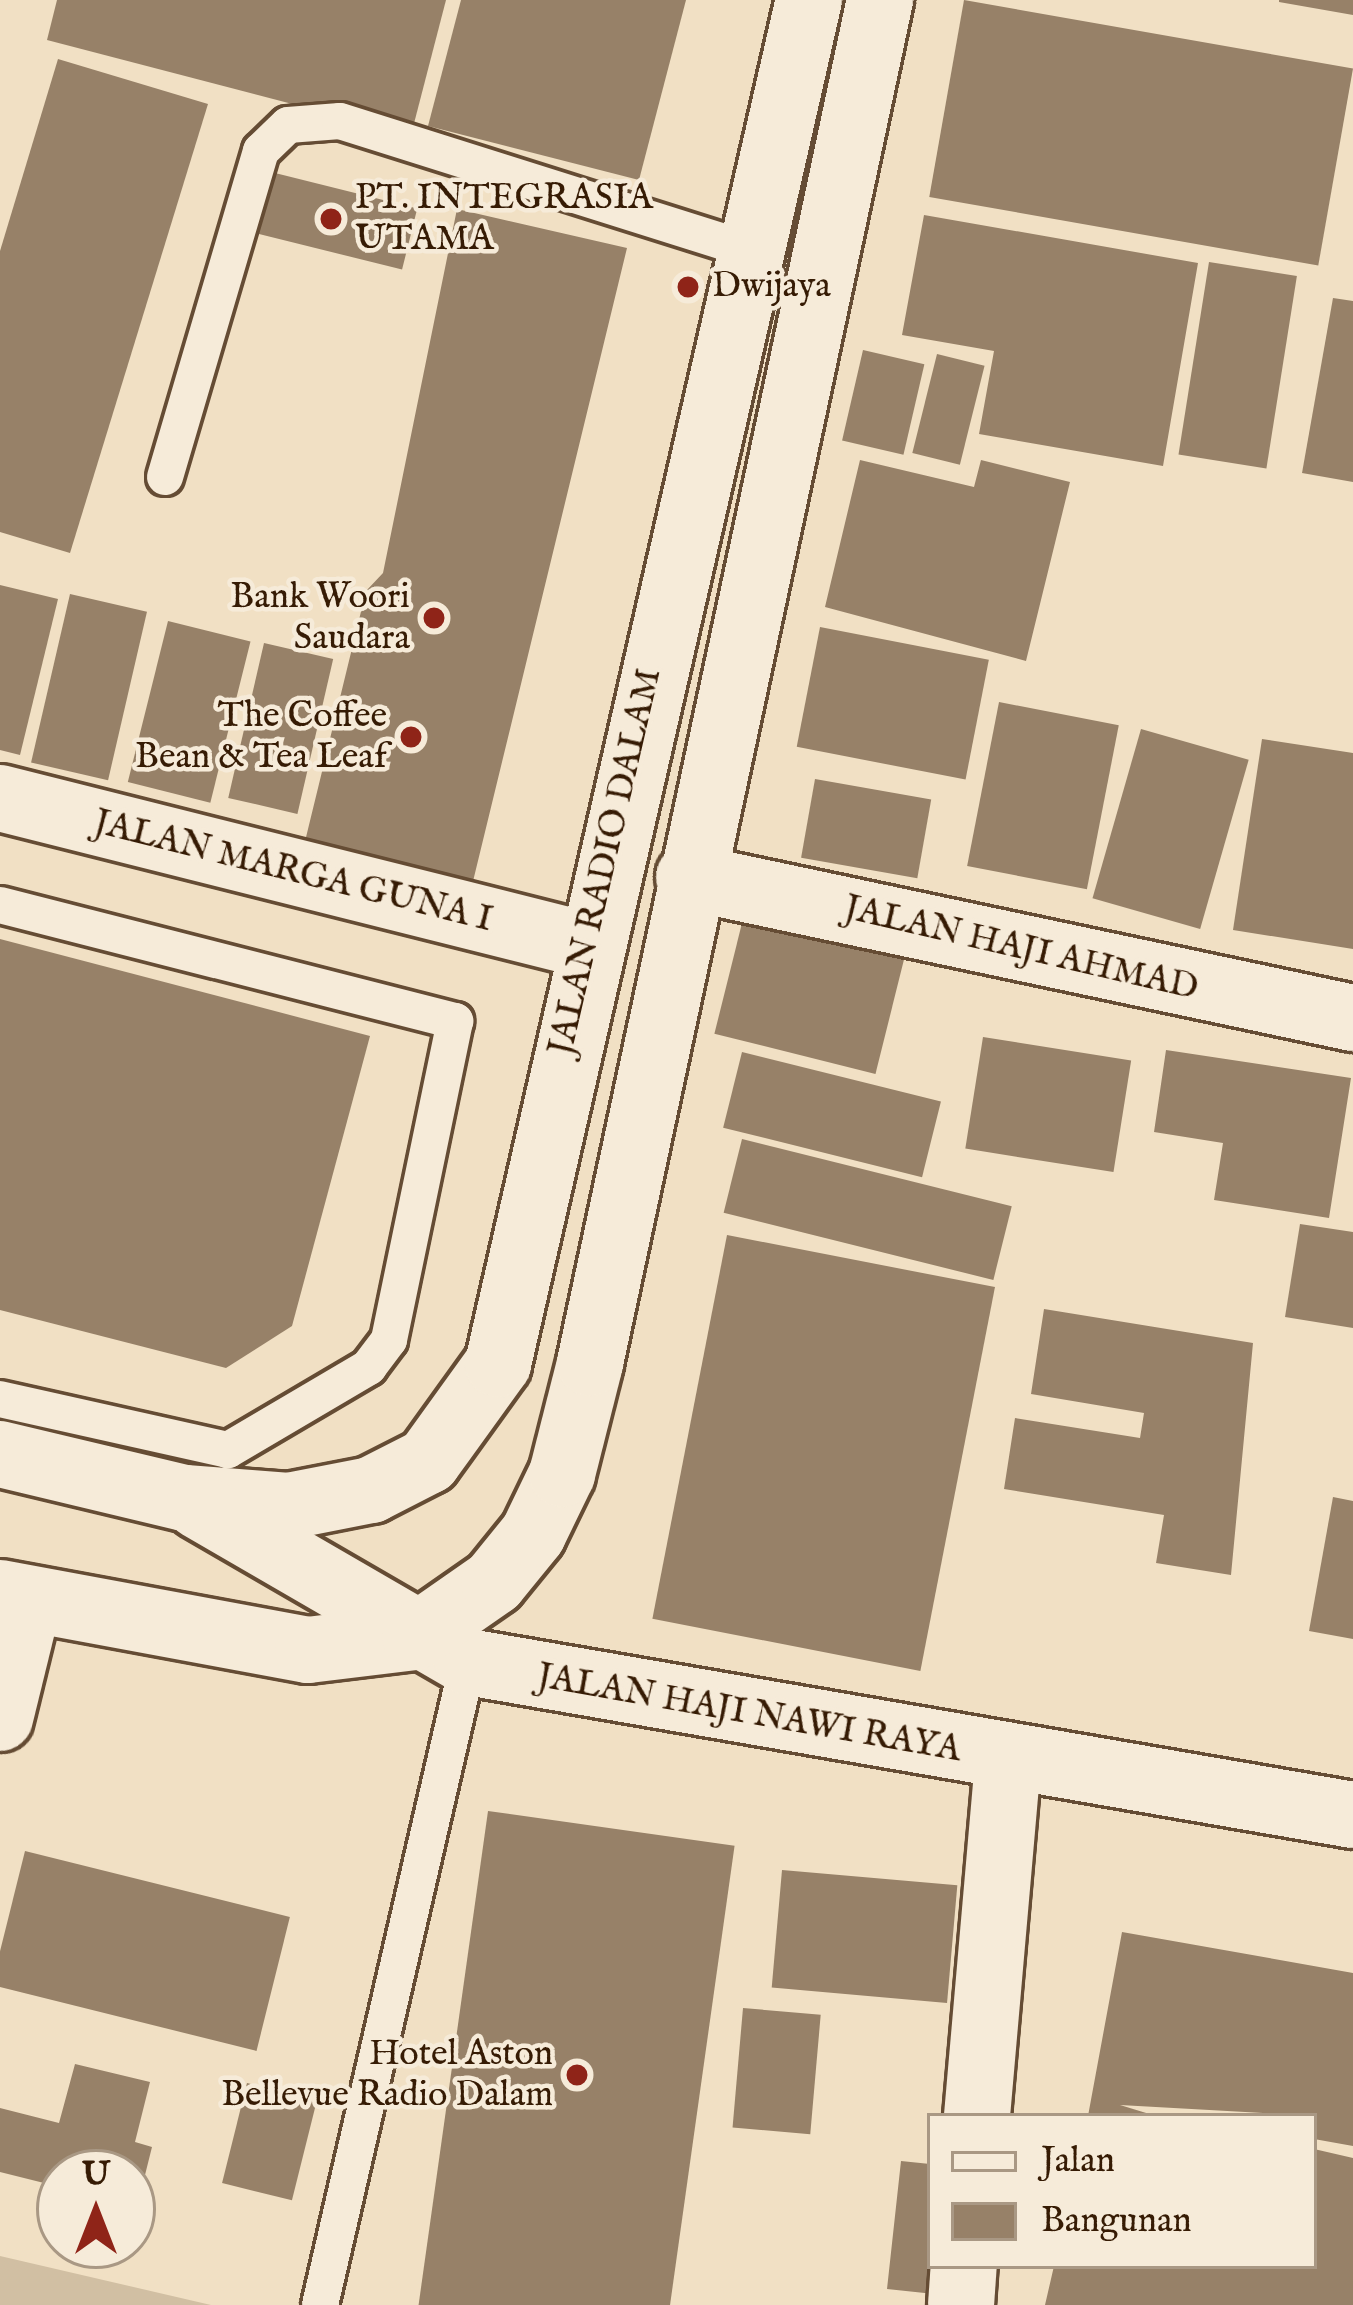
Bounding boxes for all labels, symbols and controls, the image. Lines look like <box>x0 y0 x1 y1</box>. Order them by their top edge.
place label: PT. INTEGRASIA UTAMA <box>355 176 653 261</box>
marker: PT. INTEGRASIA UTAMA <box>318 206 344 232</box>
place label: Dwijaya <box>712 265 831 309</box>
marker: Dwijaya <box>675 274 701 300</box>
place label: Bank Woori Saudara <box>230 575 410 660</box>
marker: Bank Woori Saudara <box>421 605 447 631</box>
street label: JALAN RADIO DALAM <box>540 664 672 1060</box>
place label: The Coffee Bean & Tea Leaf <box>135 694 387 779</box>
marker: The Coffee Bean & Tea Leaf <box>398 724 424 750</box>
street label: JALAN MARGA GUNA I <box>89 802 497 942</box>
street label: JALAN HAJI AHMAD <box>840 887 1202 1011</box>
street label: JALAN HAJI NAWI RAYA <box>534 1655 964 1773</box>
place label: Hotel Aston Bellevue Radio Dalam <box>221 2032 553 2117</box>
marker: Hotel Aston Bellevue Radio Dalam <box>564 2062 590 2088</box>
legend <box>927 2113 1317 2269</box>
text: Jalan <box>1041 2138 1115 2184</box>
north arrow <box>36 2149 156 2269</box>
text: U <box>82 2155 110 2197</box>
text: Bangunan <box>1041 2198 1192 2244</box>

